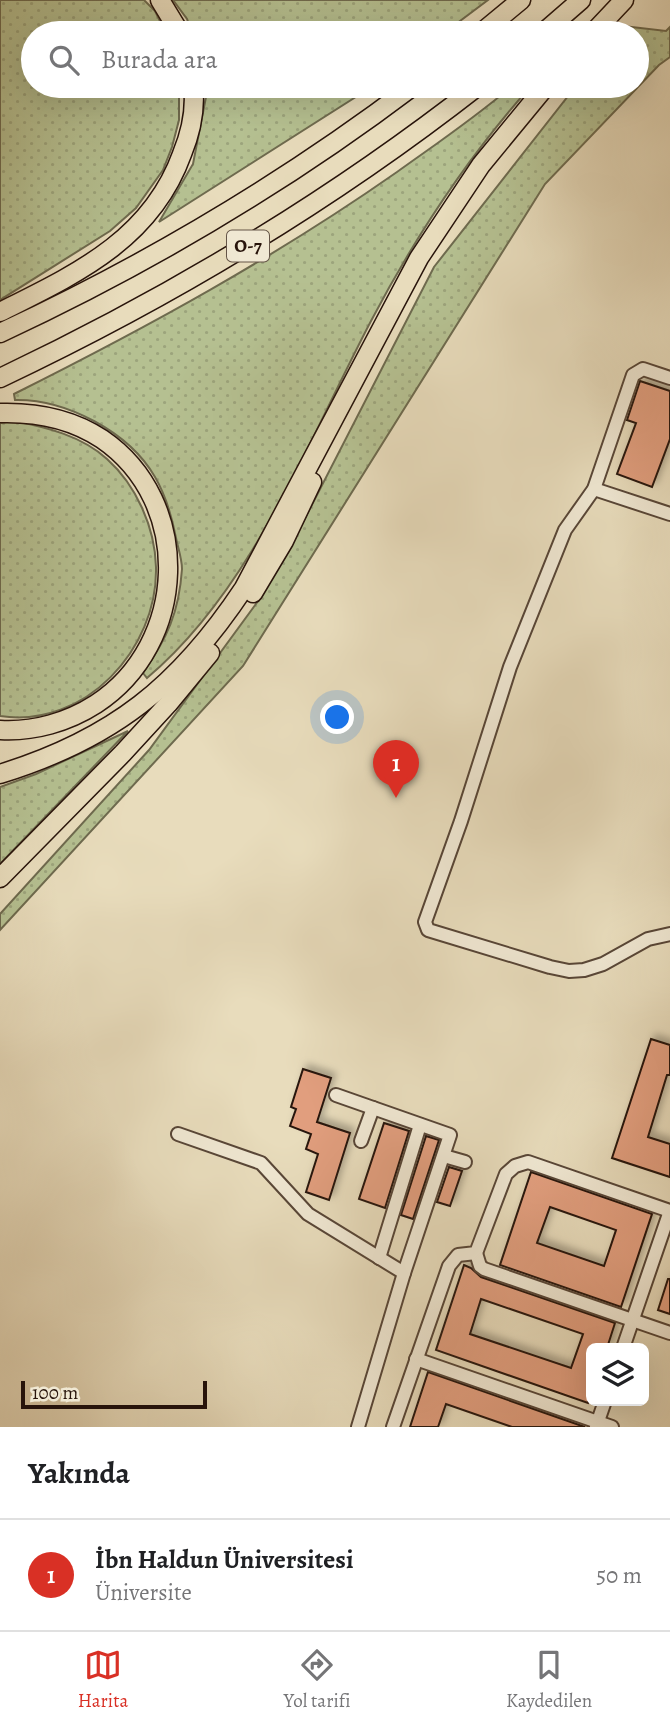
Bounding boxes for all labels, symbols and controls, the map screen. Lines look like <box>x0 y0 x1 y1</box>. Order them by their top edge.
search box <box>21 21 649 98</box>
icon: search <box>45 41 83 79</box>
text: Burada ara <box>101 42 218 77</box>
road number: O-7 <box>227 230 269 262</box>
your location <box>320 700 354 734</box>
pin: 1 <box>373 740 419 798</box>
map controls <box>586 1343 649 1406</box>
button: layers <box>586 1343 649 1406</box>
scale bar <box>21 1378 206 1410</box>
text: 100 m <box>32 1380 78 1406</box>
text: Yakında <box>28 1453 130 1493</box>
text: İbn Haldun Üniversitesi <box>95 1542 354 1577</box>
text: 1 <box>47 1560 55 1591</box>
text: 50 m <box>596 1560 642 1591</box>
text: Üniversite <box>95 1577 192 1608</box>
tab: Harita <box>78 1646 128 1714</box>
tab: Yol tarifi <box>284 1646 351 1714</box>
tab: Kaydedilen <box>506 1646 592 1714</box>

